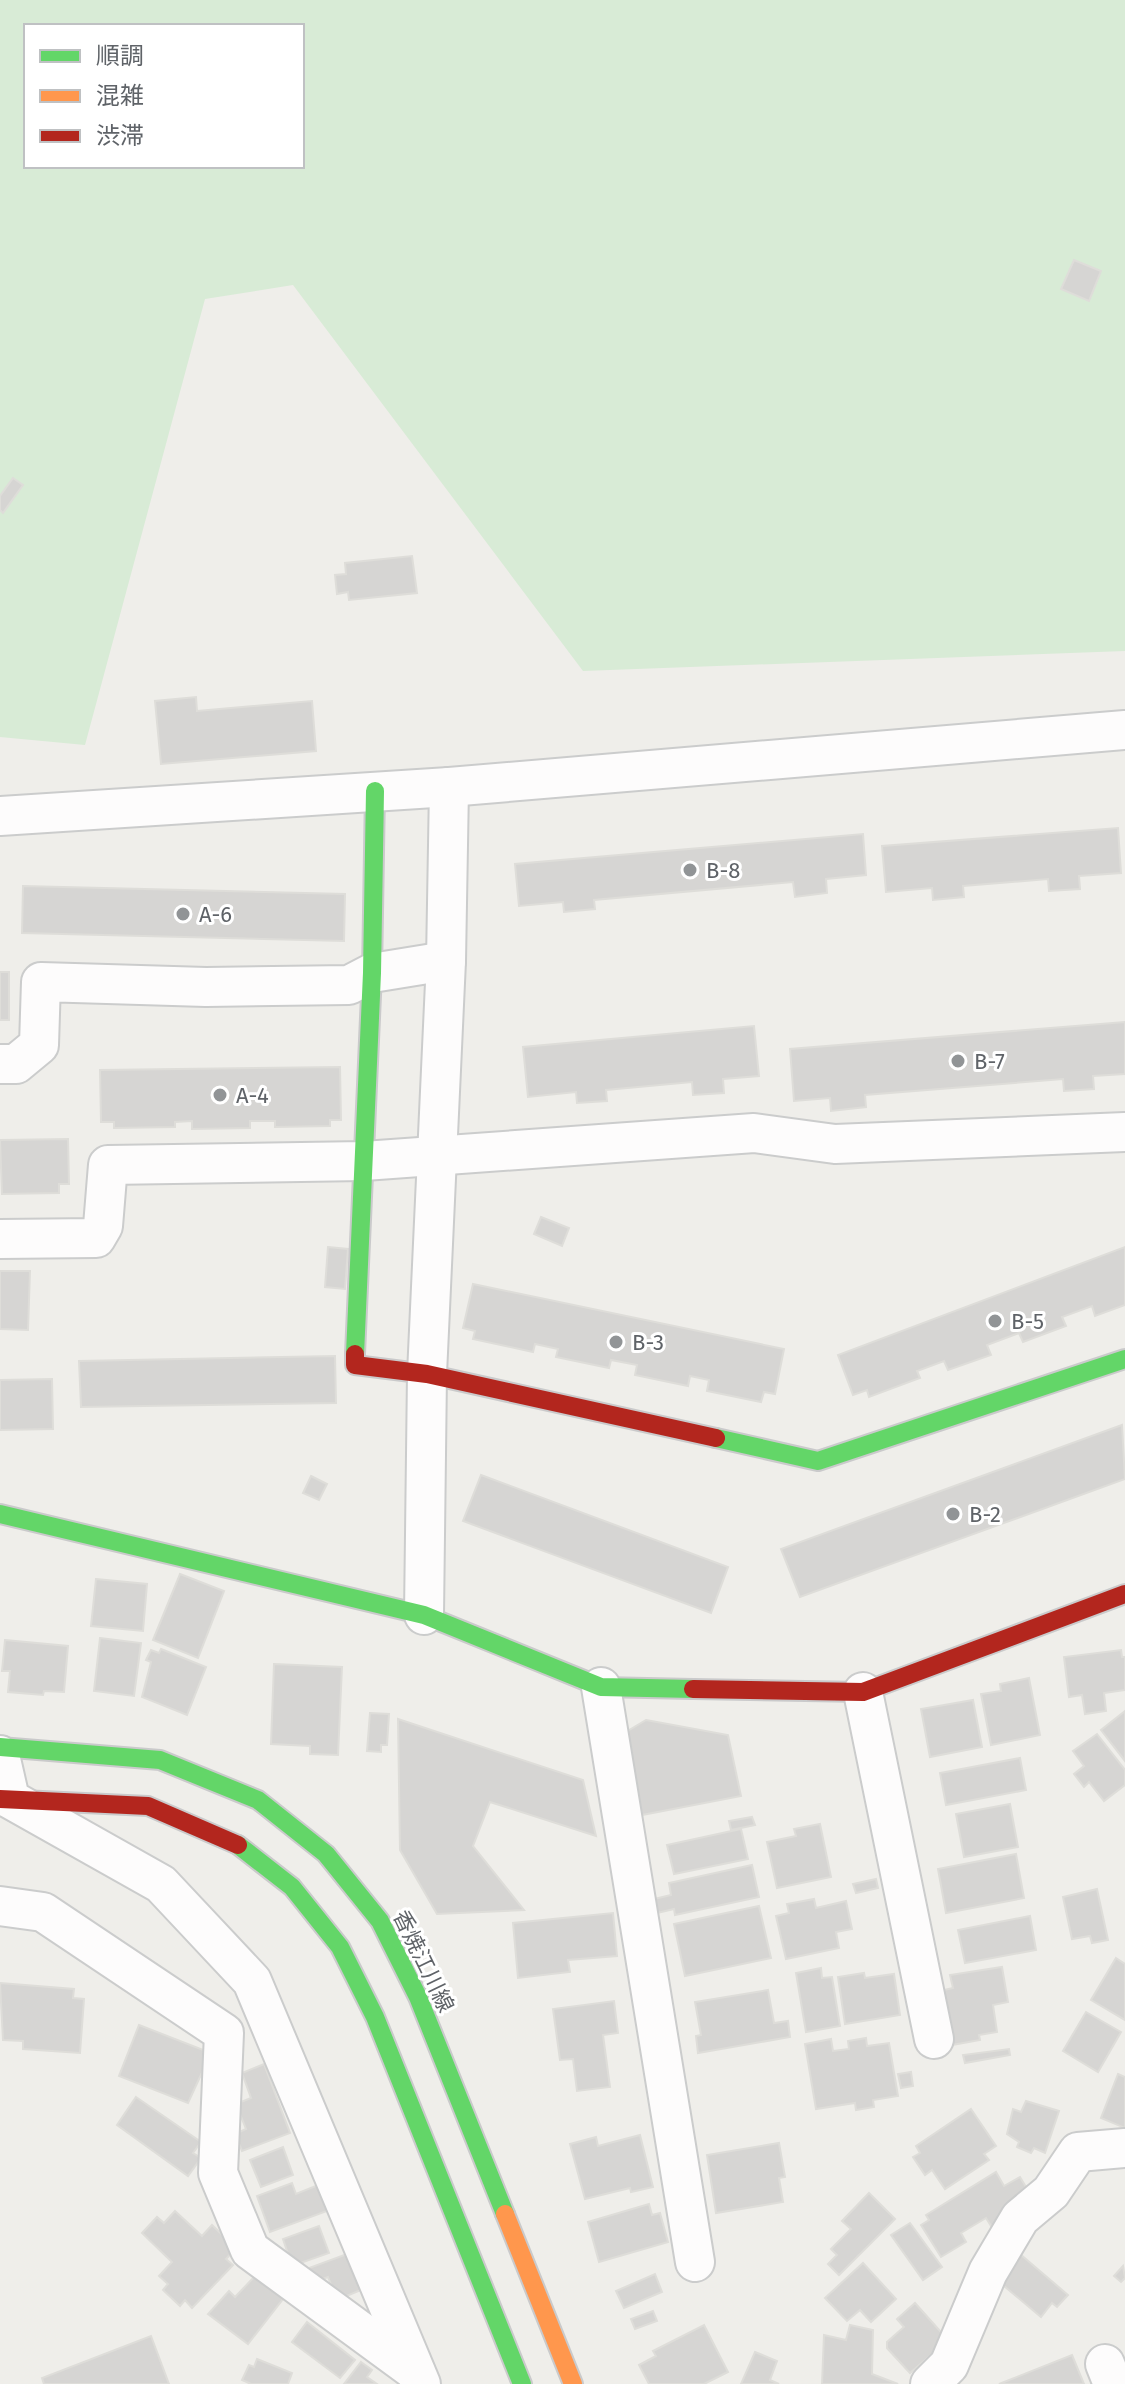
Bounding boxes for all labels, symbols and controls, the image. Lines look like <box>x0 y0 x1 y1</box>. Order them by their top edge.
legend <box>24 24 304 168</box>
text: 順調 <box>96 42 144 70</box>
text: 混雑 <box>96 82 144 110</box>
text: 渋滞 <box>96 122 144 150</box>
place label: B-8 <box>706 857 740 884</box>
marker: B-8 <box>681 861 699 879</box>
place label: A-6 <box>199 901 232 928</box>
marker: A-6 <box>174 905 192 923</box>
place label: B-7 <box>974 1048 1005 1075</box>
marker: B-7 <box>949 1052 967 1070</box>
place label: A-4 <box>236 1082 269 1109</box>
marker: A-4 <box>211 1086 229 1104</box>
place label: B-5 <box>1011 1308 1044 1335</box>
marker: B-5 <box>986 1312 1004 1330</box>
place label: B-3 <box>632 1329 664 1356</box>
marker: B-3 <box>607 1333 625 1351</box>
place label: B-2 <box>969 1501 1001 1528</box>
marker: B-2 <box>944 1505 962 1523</box>
street label: 香焼江川線 <box>387 1906 460 2017</box>

